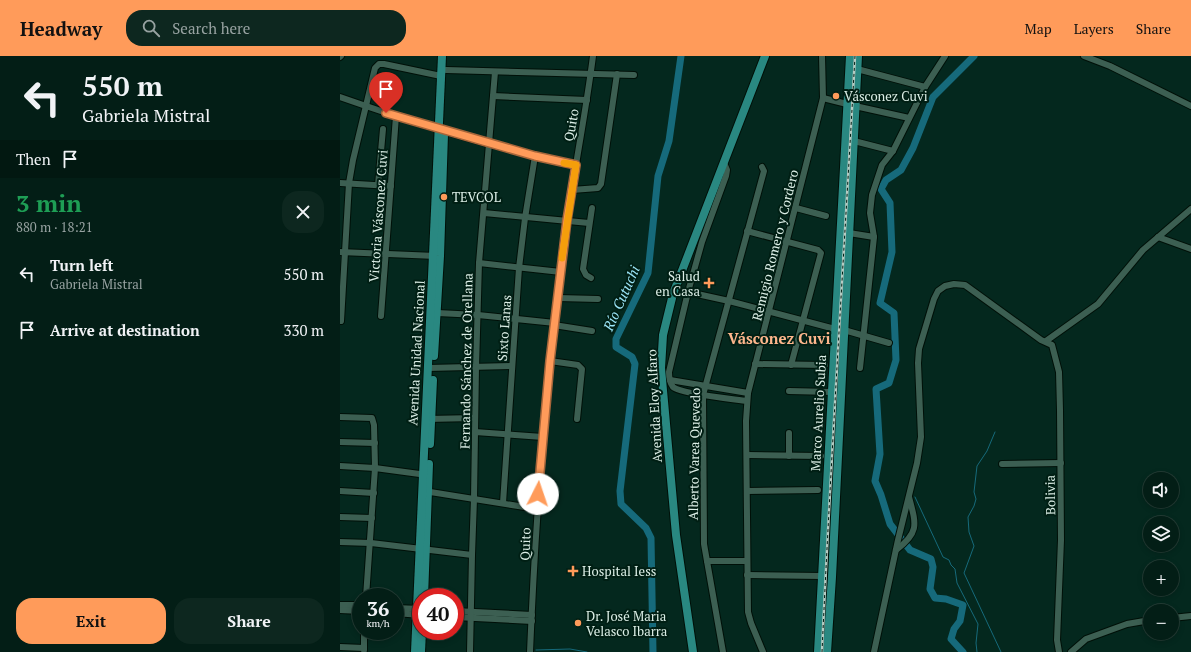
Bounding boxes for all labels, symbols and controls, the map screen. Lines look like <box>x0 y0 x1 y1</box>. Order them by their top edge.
search box <box>126 10 406 46</box>
text: Headway <box>20 16 102 41</box>
icon: search <box>140 17 162 39</box>
text: Search here <box>172 18 250 38</box>
text: Map <box>1025 19 1052 38</box>
text: Layers <box>1074 19 1114 38</box>
text: Share <box>1136 19 1171 38</box>
text: 550 m <box>82 67 163 104</box>
icon: left <box>16 72 68 124</box>
pin <box>369 72 403 113</box>
icon: arrive <box>375 78 397 100</box>
place label: Vásconez Cuvi <box>844 87 928 105</box>
marker: Vásconez Cuvi <box>831 91 841 101</box>
text: Gabriela Mistral <box>82 103 210 127</box>
street label: Quito <box>559 107 583 143</box>
icon: arrive <box>59 148 81 170</box>
text: Then <box>16 149 51 169</box>
street label: Victoria Vásconez Cuvi <box>364 149 392 283</box>
street label: Remigio Romero y Cordero <box>748 168 802 322</box>
text: 3 min <box>16 187 82 219</box>
place label: TEVCOL <box>452 188 501 206</box>
button: close <box>282 191 324 233</box>
marker: TEVCOL <box>439 192 449 202</box>
text: 880 m · 18:21 <box>16 218 93 236</box>
text: Turn left <box>50 255 114 275</box>
water label: Río Cutuchi <box>598 262 644 335</box>
icon: left <box>16 263 38 285</box>
text: 550 m <box>283 264 324 284</box>
place label: Salud en Casa <box>655 267 700 300</box>
street label: Fernando Sánchez de Orellana <box>455 273 477 449</box>
text: Gabriela Mistral <box>50 275 143 293</box>
marker: Salud en Casa <box>703 277 715 289</box>
street label: Avenida Unidad Nacional <box>403 280 429 426</box>
street label: Sixto Lanas <box>493 294 515 362</box>
icon: arrive <box>16 319 38 341</box>
text: Arrive at destination <box>50 320 200 340</box>
text: 330 m <box>283 320 324 340</box>
district label: Vásconez Cuvi <box>728 328 830 348</box>
street label: Avenida Eloy Alfaro <box>642 349 666 463</box>
street label: Marco Aurelio Subia <box>806 354 830 472</box>
street label: Alberto Varea Quevedo <box>684 388 704 520</box>
map controls <box>1143 472 1179 640</box>
button: sound <box>1143 472 1179 508</box>
position arrow <box>517 473 559 515</box>
street label: Bolivia <box>1041 474 1059 515</box>
button: layers <box>1143 516 1179 552</box>
street label: Quito <box>515 527 535 561</box>
button: + <box>1143 560 1179 596</box>
place label: Hospital Iess <box>582 562 656 580</box>
marker: Hospital Iess <box>567 565 579 577</box>
speed limit sign: 40 <box>412 588 464 640</box>
text: 36 <box>367 595 389 622</box>
button: Exit <box>16 598 166 644</box>
button: Share <box>174 598 324 644</box>
button: − <box>1143 604 1179 640</box>
place label: Dr. José Maria Velasco Ibarra <box>586 607 668 640</box>
text: km/h <box>366 617 390 630</box>
marker: Dr. José Maria Velasco Ibarra <box>573 618 583 628</box>

